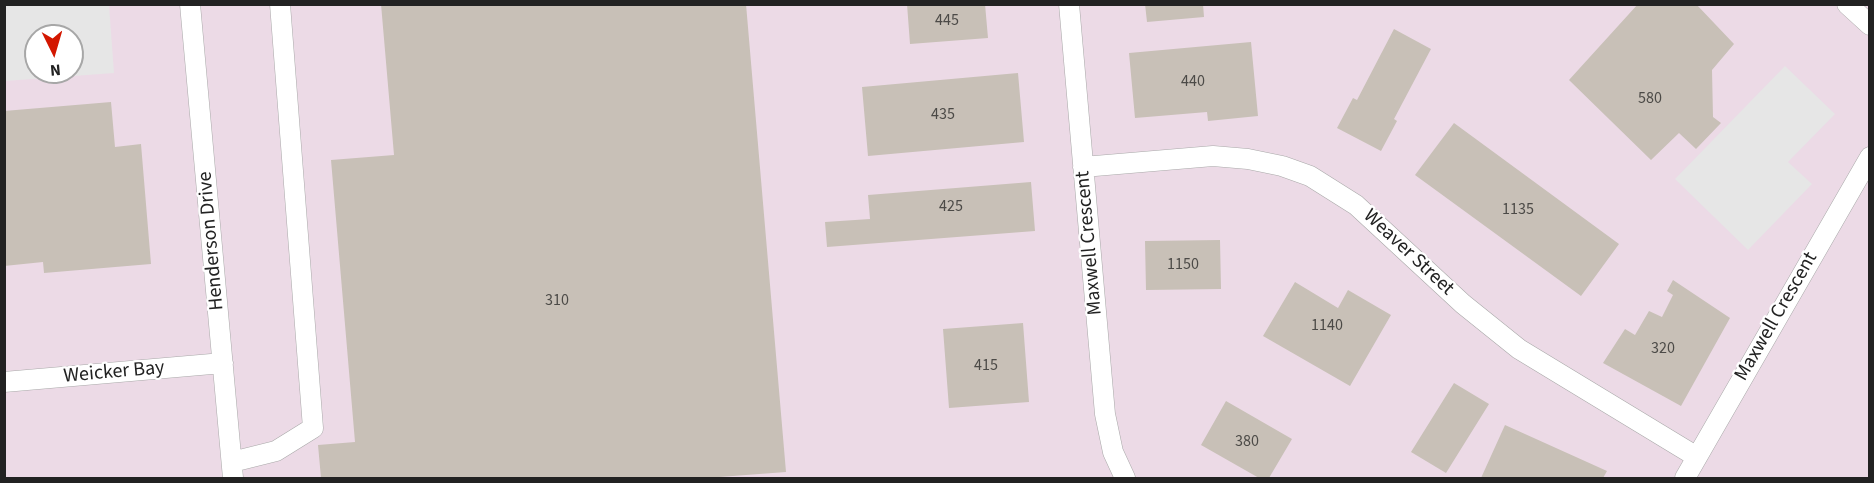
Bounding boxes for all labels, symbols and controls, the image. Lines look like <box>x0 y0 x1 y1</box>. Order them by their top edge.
house number: 445 <box>935 11 959 31</box>
north arrow <box>24 24 84 84</box>
text: N <box>49 59 62 81</box>
house number: 440 <box>1181 72 1205 92</box>
house number: 580 <box>1638 89 1662 109</box>
house number: 435 <box>931 105 955 125</box>
street label: Maxwell Crescent <box>1072 170 1108 316</box>
street label: Henderson Drive <box>194 171 230 311</box>
house number: 425 <box>939 197 963 217</box>
house number: 1135 <box>1502 200 1534 220</box>
street label: Weaver Street <box>1358 205 1458 301</box>
street label: Maxwell Crescent <box>1730 248 1824 386</box>
house number: 1150 <box>1167 255 1199 275</box>
house number: 310 <box>545 291 569 311</box>
house number: 1140 <box>1311 316 1343 336</box>
house number: 320 <box>1651 339 1675 359</box>
house number: 415 <box>974 356 998 376</box>
street label: Weicker Bay <box>63 357 165 389</box>
house number: 380 <box>1235 432 1259 452</box>

